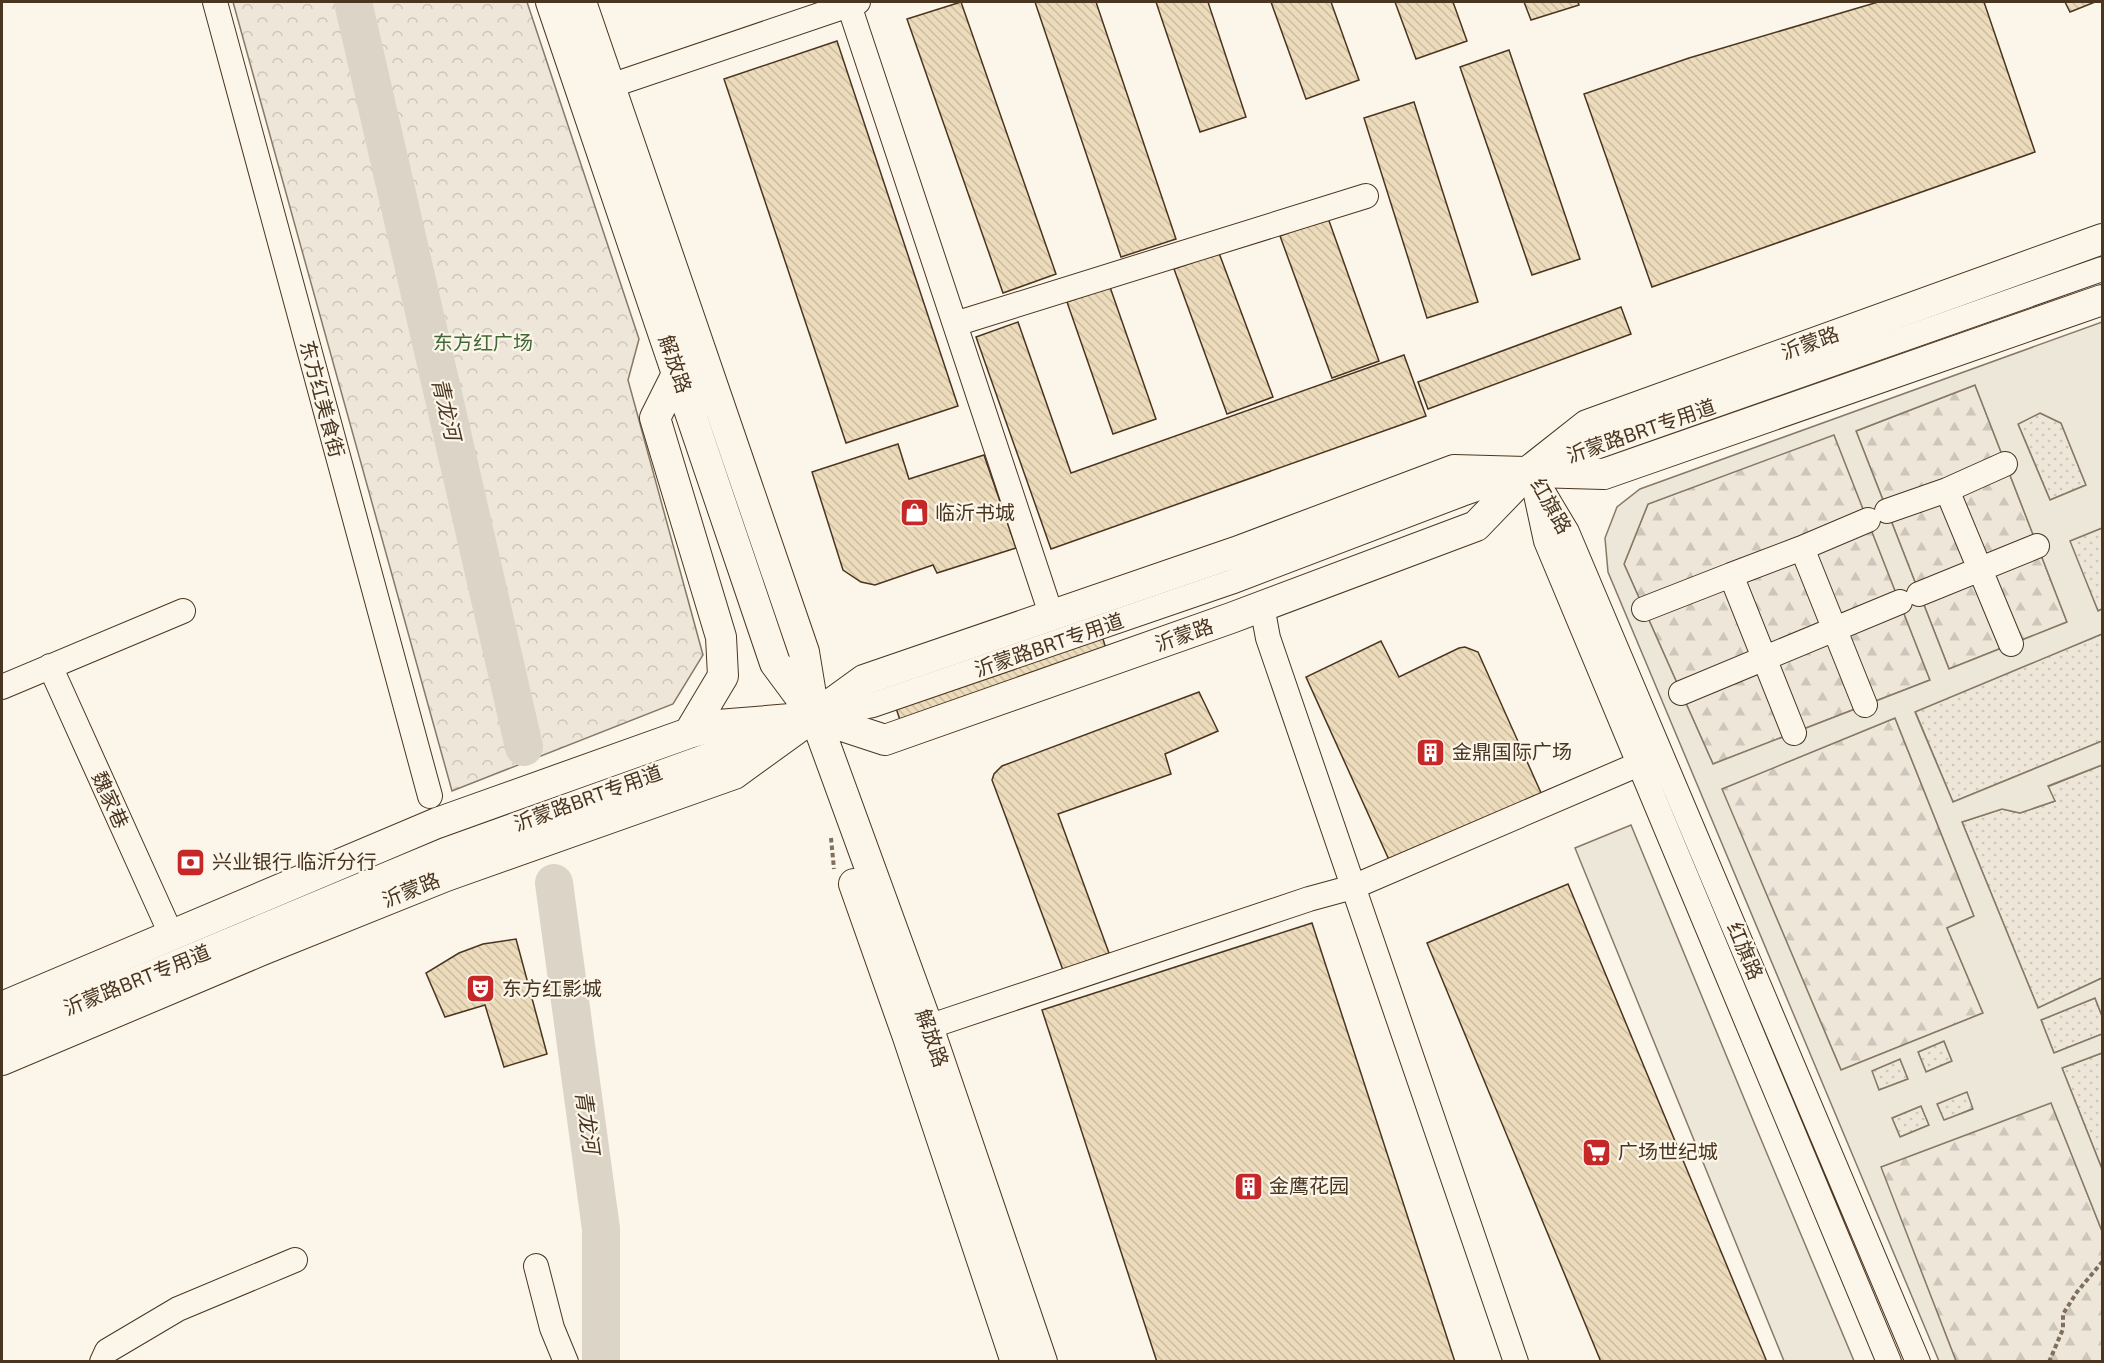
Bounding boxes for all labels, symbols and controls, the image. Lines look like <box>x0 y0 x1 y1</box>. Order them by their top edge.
street label: 沂蒙路 <box>1777 321 1842 364</box>
park label: 东方红广场 <box>433 330 533 354</box>
street label: 解放路 <box>655 331 697 396</box>
street label: 东方红美食街 <box>296 338 350 460</box>
water label: 青龙河 <box>428 375 468 446</box>
street label: 沂蒙路BRT专用道 <box>1563 393 1718 467</box>
street label: 红旗路 <box>1526 474 1577 537</box>
shop icon: 临沂书城 <box>898 497 930 529</box>
place label: 临沂书城 <box>935 500 1015 524</box>
street label: 沂蒙路BRT专用道 <box>971 607 1126 681</box>
street label: 沂蒙路 <box>1151 613 1216 655</box>
building icon: 金鼎国际广场 <box>1415 736 1447 768</box>
place label: 金鼎国际广场 <box>1452 739 1572 763</box>
street label: 沂蒙路BRT专用道 <box>510 759 665 835</box>
street label: 魏家巷 <box>88 767 134 832</box>
bank icon: 兴业银行 临沂分行 <box>175 846 207 878</box>
place label: 兴业银行 临沂分行 <box>212 849 376 873</box>
street label: 沂蒙路 <box>378 867 443 911</box>
street label: 红旗路 <box>1723 918 1769 983</box>
street label: 沂蒙路BRT专用道 <box>60 939 214 1019</box>
theatre icon: 东方红影城 <box>465 973 497 1005</box>
place label: 东方红影城 <box>502 976 602 1000</box>
street label: 解放路 <box>912 1005 954 1070</box>
water label: 青龙河 <box>572 1089 606 1159</box>
supermarket icon: 广场世纪城 <box>1581 1136 1613 1168</box>
place label: 广场世纪城 <box>1618 1139 1718 1163</box>
building icon: 金鹰花园 <box>1232 1170 1264 1202</box>
place label: 金鹰花园 <box>1269 1173 1349 1197</box>

